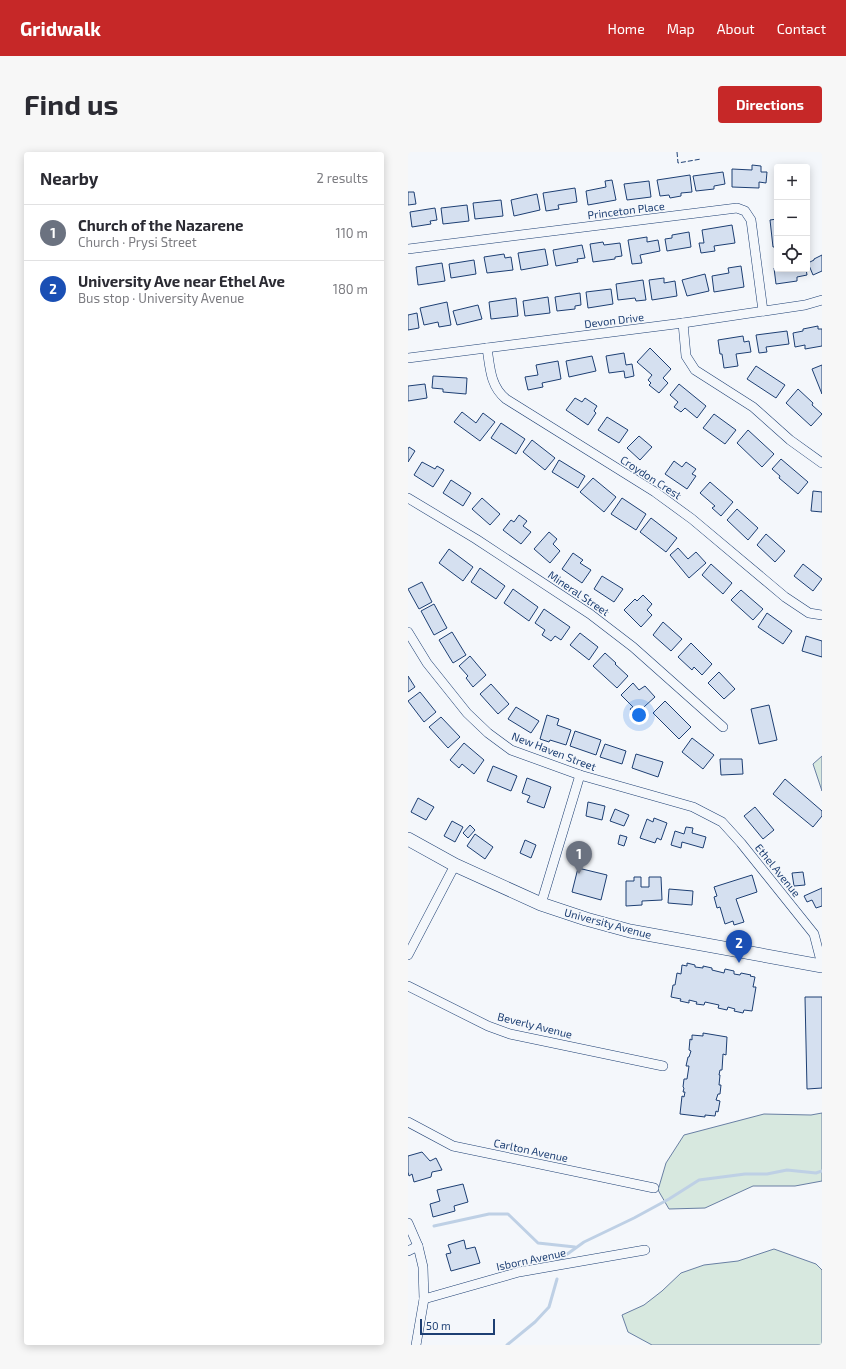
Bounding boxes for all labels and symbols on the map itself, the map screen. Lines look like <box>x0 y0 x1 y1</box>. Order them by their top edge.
street label: Princeton Place <box>587 199 665 221</box>
street label: Devon Drive <box>583 310 645 330</box>
street label: Croydon Crest <box>618 452 684 502</box>
street label: Mineral Street <box>546 568 612 618</box>
your location <box>629 705 649 725</box>
street label: New Haven Street <box>510 729 598 773</box>
pin: 1 <box>566 841 592 874</box>
street label: Ethel Avenue <box>753 841 803 899</box>
street label: University Avenue <box>563 905 653 941</box>
pin: 2 <box>726 930 752 963</box>
street label: Beverly Avenue <box>496 1009 574 1041</box>
street label: Carlton Avenue <box>493 1136 570 1164</box>
street label: Isborn Avenue <box>495 1245 567 1273</box>
scale bar <box>420 1317 495 1336</box>

